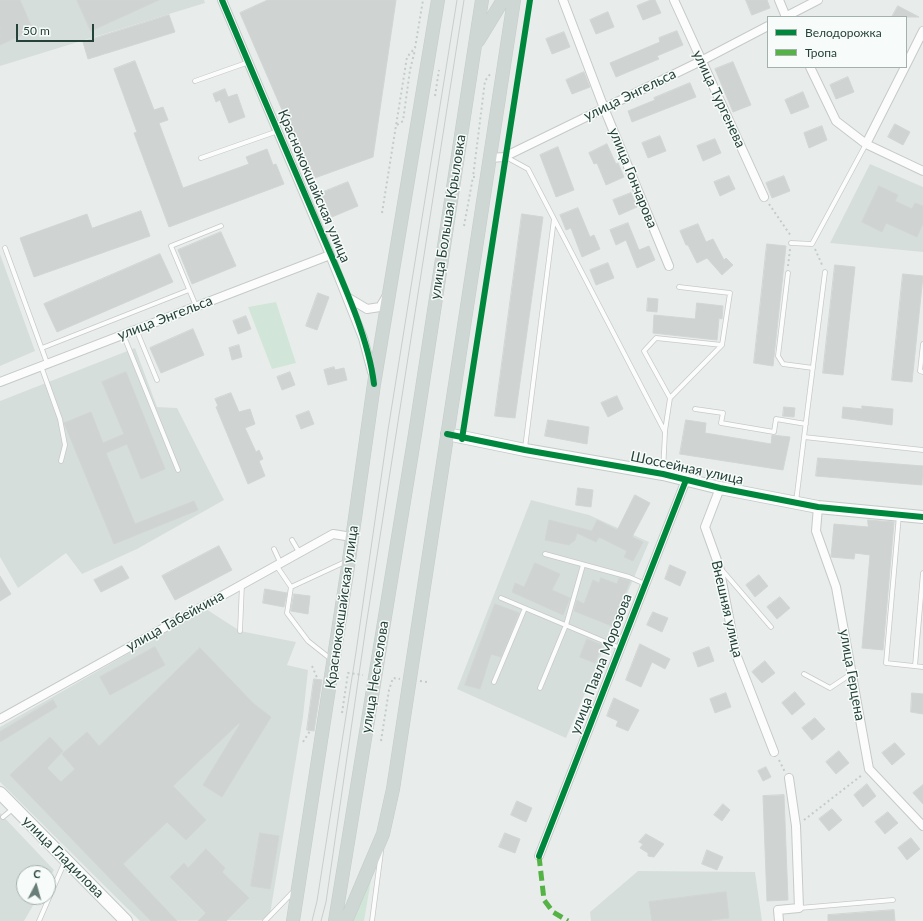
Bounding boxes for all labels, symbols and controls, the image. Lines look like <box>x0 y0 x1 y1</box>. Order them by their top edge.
scale bar <box>18 16 96 42</box>
legend <box>767 16 907 68</box>
text: 50 m <box>23 23 50 38</box>
text: Велодорожка <box>805 25 882 40</box>
text: Тропа <box>805 45 837 60</box>
street label: улица Тургенева <box>689 47 749 151</box>
street label: улица Энгельса <box>581 65 679 125</box>
street label: Краснококшайская улица <box>274 107 354 265</box>
street label: улица Гончарова <box>605 125 661 231</box>
street label: улица Большая Крыловка <box>427 133 469 301</box>
street label: улица Энгельса <box>115 292 215 344</box>
street label: Шоссейная улица <box>629 448 745 488</box>
street label: Краснококшайская улица <box>322 524 362 690</box>
street label: Внешняя улица <box>708 559 746 659</box>
street label: улица Табейкина <box>123 587 227 655</box>
street label: улица Павла Морозова <box>566 591 636 737</box>
street label: улица Несмелова <box>358 620 392 734</box>
street label: улица Герцена <box>836 628 868 722</box>
street label: улица Гладилова <box>19 813 107 901</box>
north arrow <box>16 865 56 905</box>
text: С <box>33 867 42 880</box>

